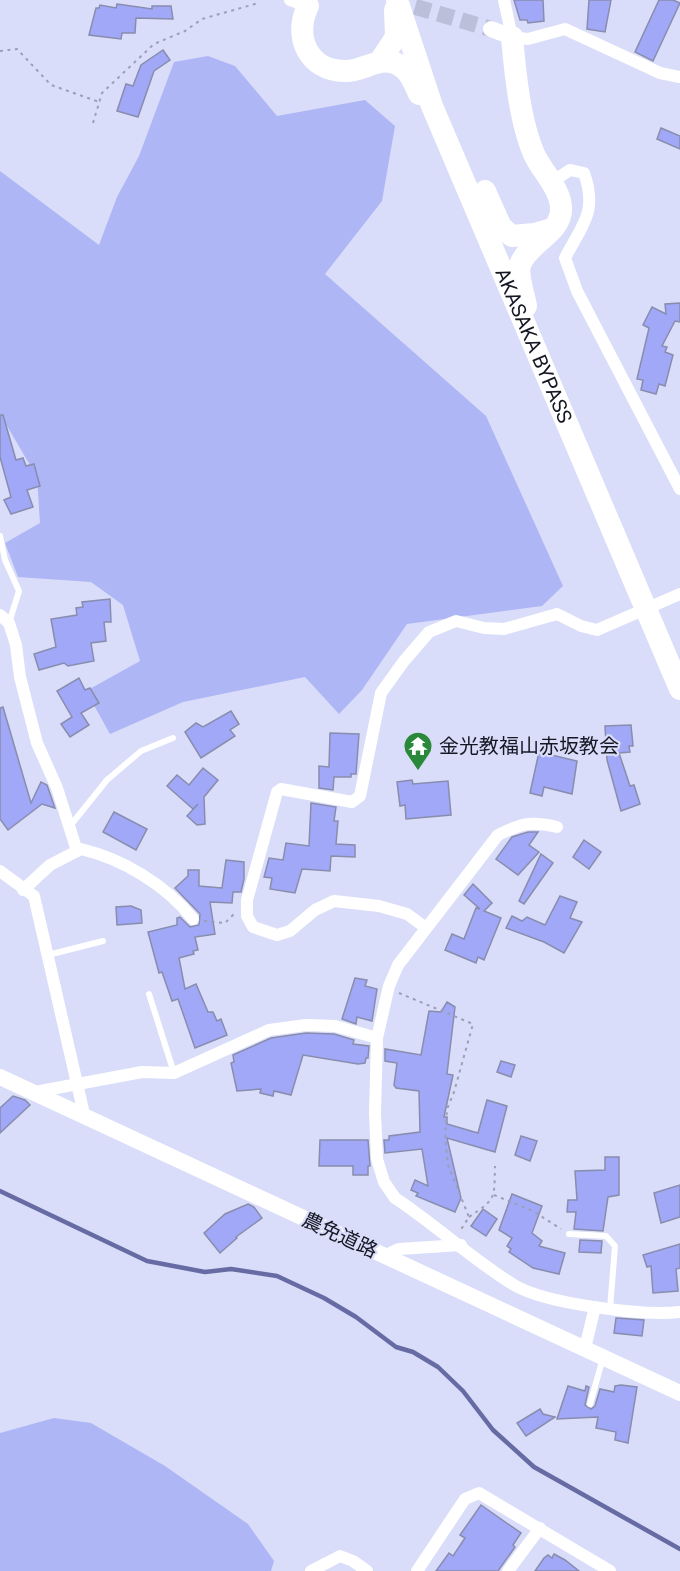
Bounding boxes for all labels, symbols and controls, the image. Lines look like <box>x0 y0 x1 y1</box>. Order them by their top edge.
street label: AKASAKA BYPASS <box>490 264 578 427</box>
temple icon: 金光教福山赤坂教会 <box>402 730 434 772</box>
place label: 金光教福山赤坂教会 <box>439 734 619 758</box>
street label: 農免道路 <box>299 1207 381 1263</box>

